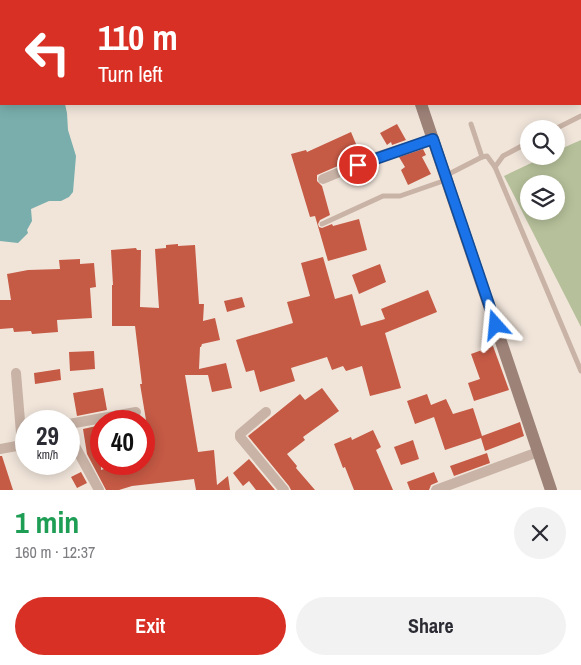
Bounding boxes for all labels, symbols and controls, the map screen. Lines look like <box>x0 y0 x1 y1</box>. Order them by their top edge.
text: 110 m <box>98 14 178 61</box>
icon: left <box>15 20 80 85</box>
text: Turn left <box>98 59 163 89</box>
map controls <box>520 120 565 220</box>
button: search <box>520 120 565 165</box>
pin <box>337 144 379 186</box>
icon: arrive <box>344 151 372 179</box>
button: layers <box>520 175 565 220</box>
position arrow <box>469 298 521 350</box>
speed limit sign: 40 <box>90 410 155 475</box>
text: 29 <box>36 419 59 453</box>
text: km/h <box>37 447 58 463</box>
text: 1 min <box>15 502 79 542</box>
button: close <box>514 507 566 559</box>
text: 160 m · 12:37 <box>15 541 95 563</box>
button: Exit <box>15 597 286 655</box>
button: Share <box>296 597 566 655</box>

